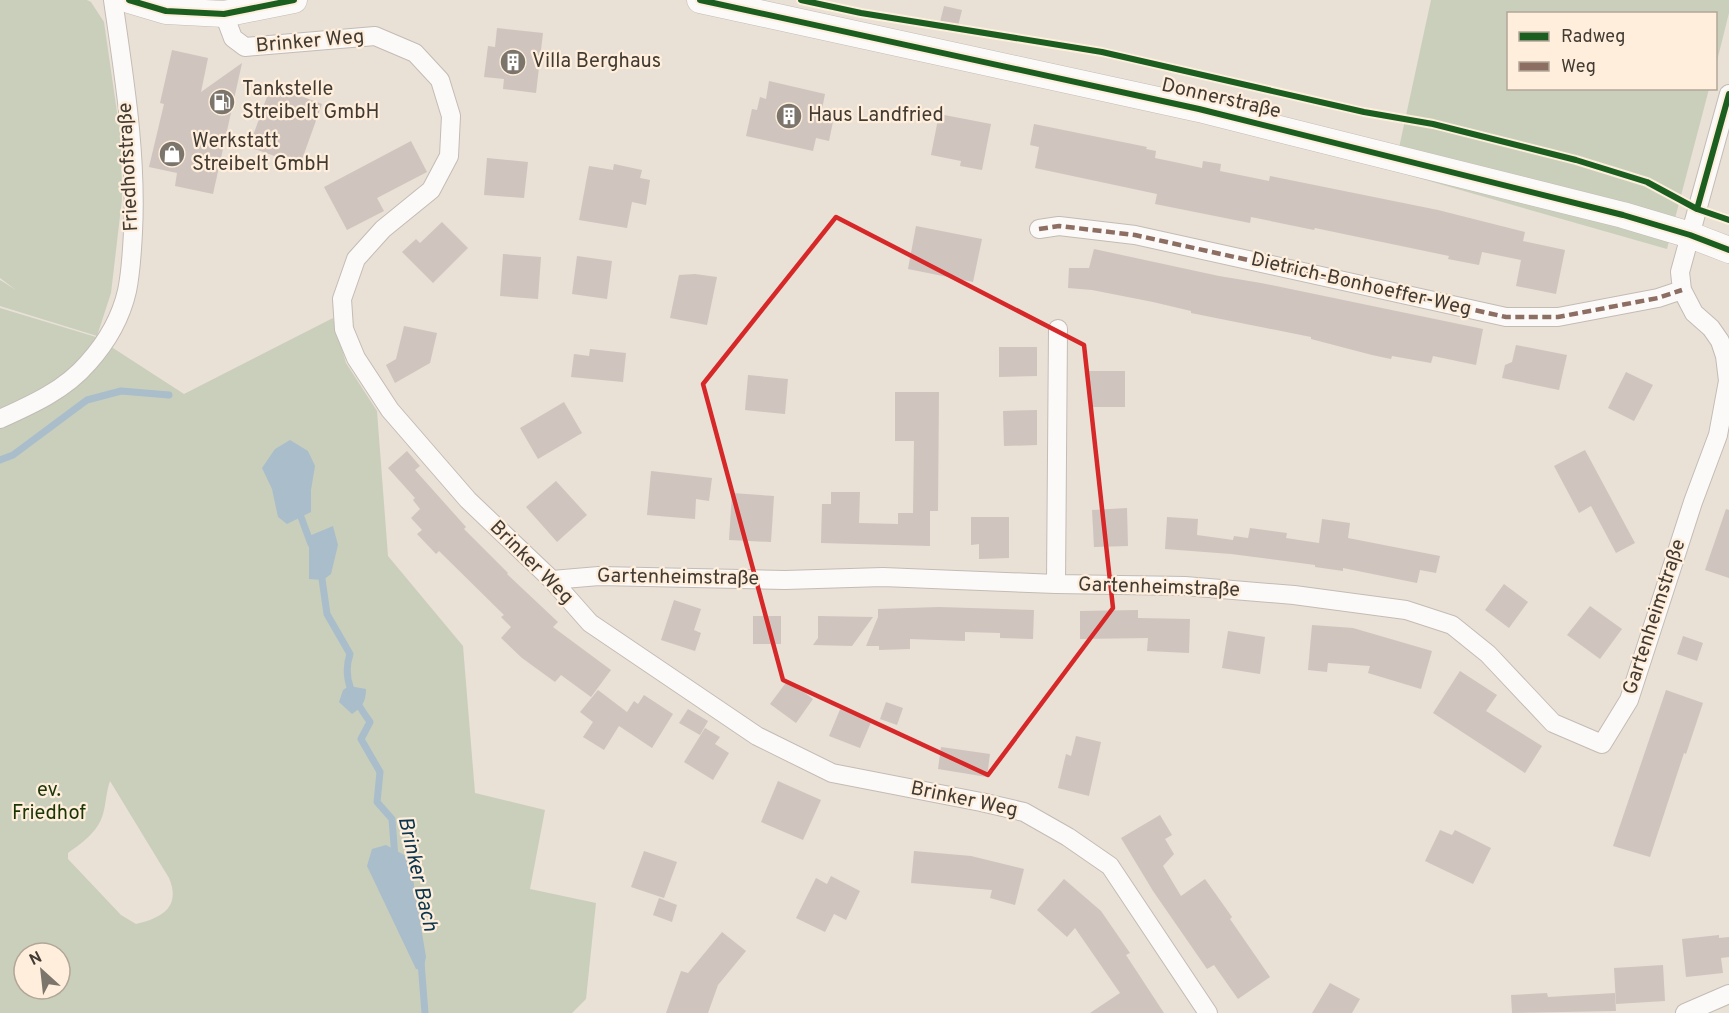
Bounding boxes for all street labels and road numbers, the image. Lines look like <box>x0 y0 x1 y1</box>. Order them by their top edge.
street label: Brinker Weg <box>255 24 365 60</box>
street label: Donnerstraße <box>1159 73 1283 125</box>
street label: Friedhofstraße <box>113 102 145 232</box>
street label: Dietrich-Bonhoeffer-Weg <box>1248 247 1474 323</box>
street label: Brinker Weg <box>483 515 579 611</box>
street label: Gartenheimstraße <box>1618 536 1692 698</box>
street label: Gartenheimstraße <box>597 564 759 592</box>
street label: Gartenheimstraße <box>1078 572 1240 604</box>
street label: Brinker Weg <box>908 776 1020 824</box>

